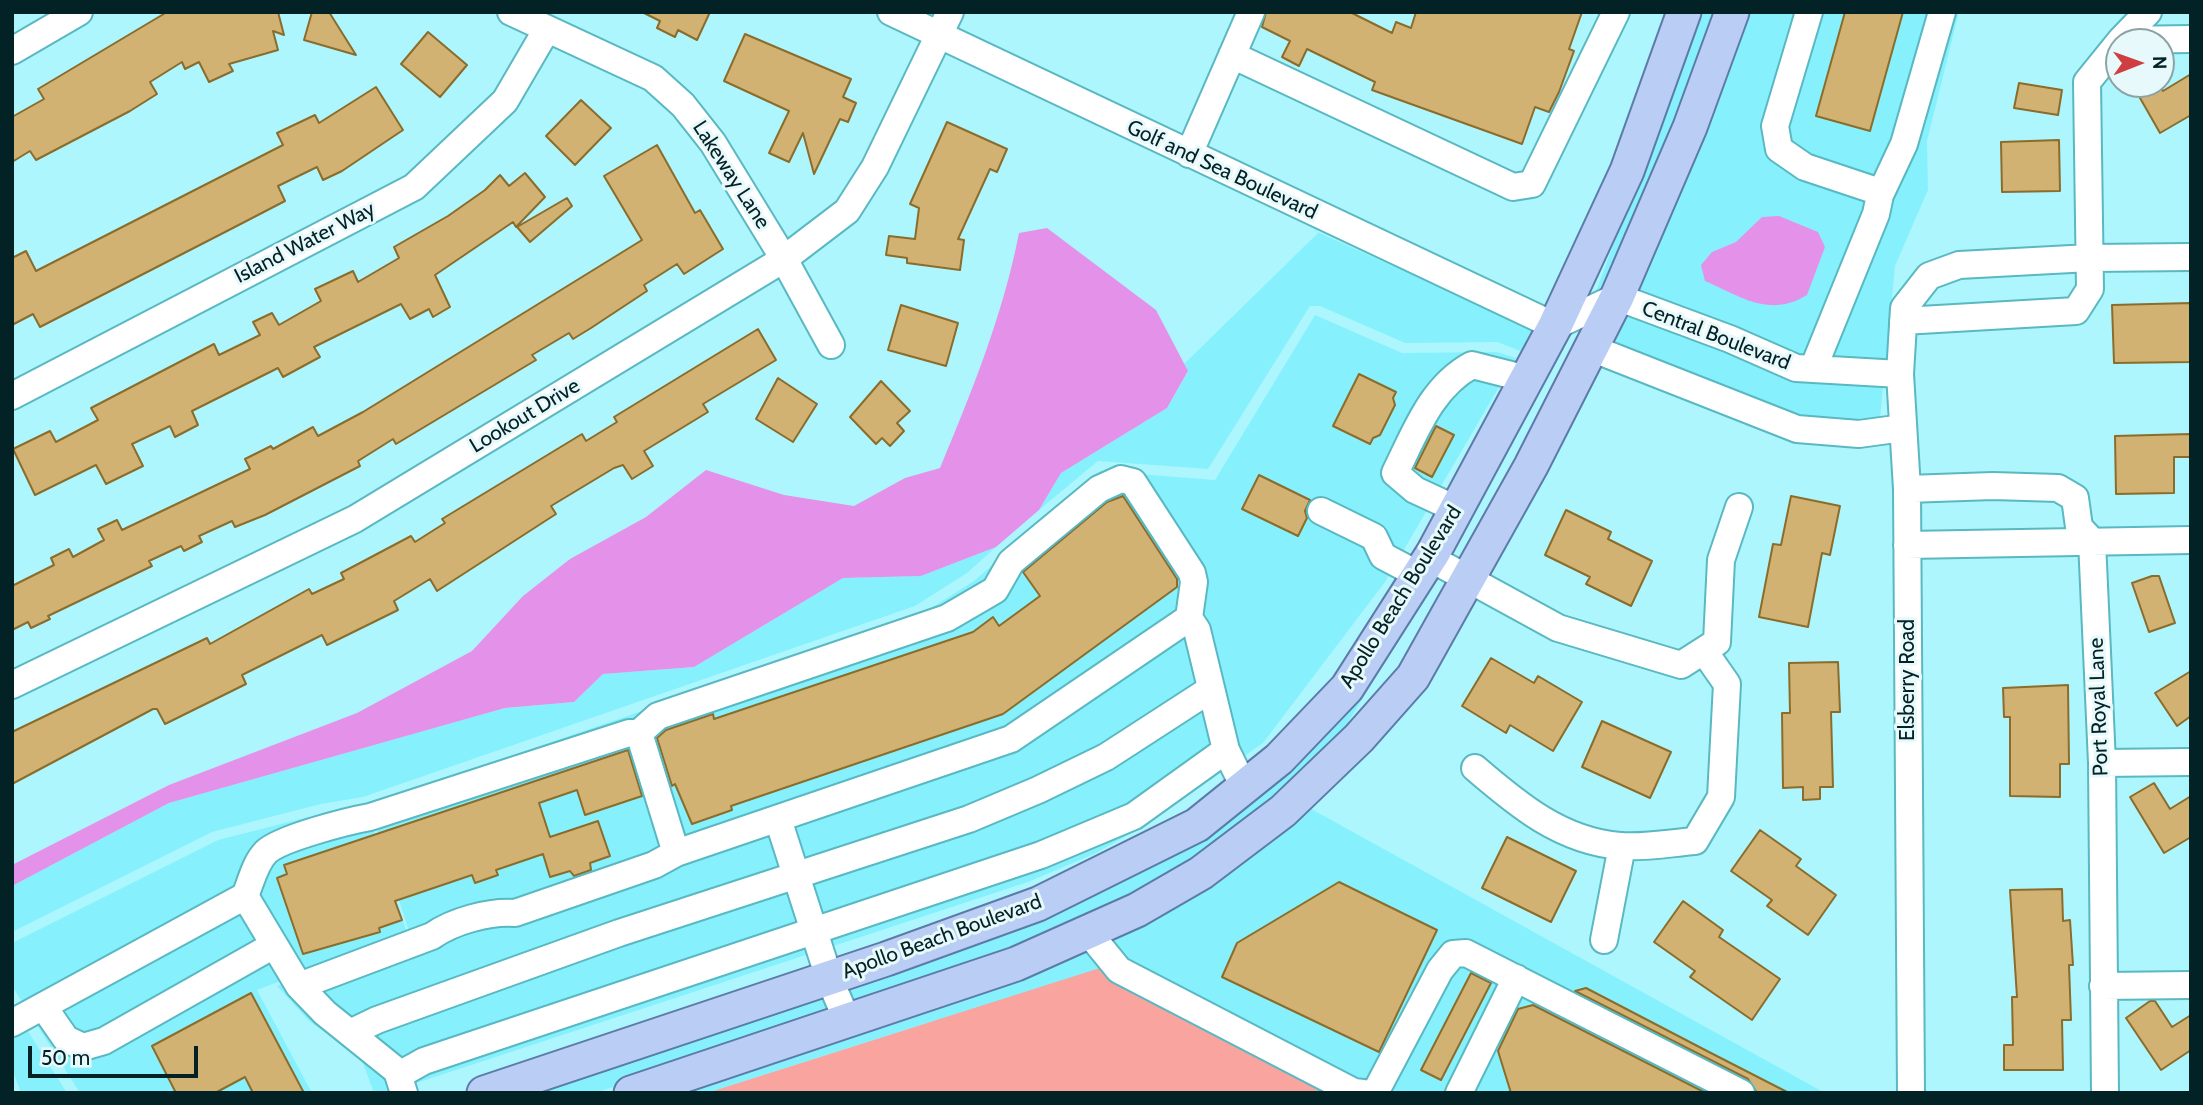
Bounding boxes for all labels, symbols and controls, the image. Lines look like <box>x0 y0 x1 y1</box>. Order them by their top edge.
north arrow <box>2105 28 2175 98</box>
text: N <box>2148 56 2171 70</box>
street label: Golf and Sea Boulevard <box>1123 115 1321 225</box>
street label: Lakeway Lane <box>687 116 775 234</box>
street label: Island Water Way <box>231 197 379 289</box>
street label: Central Boulevard <box>1638 296 1794 376</box>
street label: Lookout Drive <box>465 373 585 459</box>
street label: Apollo Beach Boulevard <box>1335 501 1467 693</box>
street label: Elsberry Road <box>1895 619 1921 741</box>
street label: Port Royal Lane <box>2084 637 2114 777</box>
street label: Apollo Beach Boulevard <box>839 889 1045 985</box>
scale bar <box>32 1032 201 1076</box>
text: 50 m <box>41 1045 90 1070</box>

